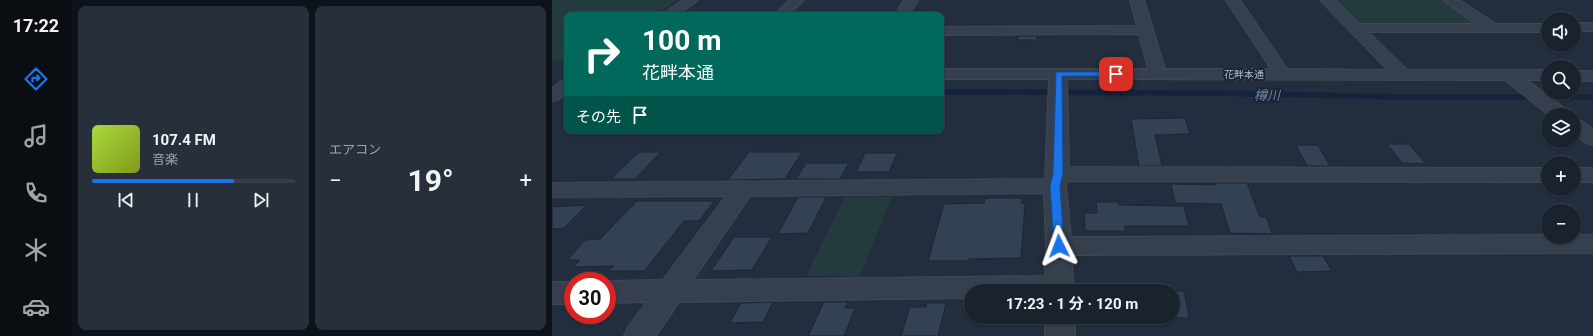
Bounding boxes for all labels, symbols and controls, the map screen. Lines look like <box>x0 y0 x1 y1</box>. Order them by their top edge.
map controls <box>1541 12 1581 244</box>
button: sound <box>1541 12 1581 52</box>
text: 17:22 <box>13 15 59 36</box>
text: 100 m <box>642 24 721 57</box>
icon: right <box>576 28 628 80</box>
pin <box>1099 57 1133 91</box>
button: search <box>1541 60 1581 100</box>
text: 花畔本通 <box>642 62 714 83</box>
icon: arrive <box>1105 63 1127 85</box>
icon: directions <box>22 65 50 93</box>
street label: 花畔本通 <box>1224 69 1264 80</box>
water label: 樽川 <box>1254 88 1282 103</box>
icon: arrive <box>629 104 651 126</box>
text: その先 <box>576 108 621 126</box>
button: layers <box>1541 108 1581 148</box>
icon: music <box>22 122 50 150</box>
text: 107.4 FM <box>152 131 216 149</box>
text: エアコン <box>329 142 381 157</box>
text: 音楽 <box>152 152 178 167</box>
button: + <box>1541 156 1581 196</box>
text: 19° <box>407 163 454 198</box>
text: − <box>329 168 342 193</box>
text: + <box>520 168 532 193</box>
icon: phone <box>22 179 50 207</box>
icon: previous <box>115 189 137 211</box>
icon: pause <box>182 189 204 211</box>
icon: next <box>250 189 272 211</box>
button: − <box>1541 204 1581 244</box>
position arrow <box>1038 225 1080 267</box>
icon: climate <box>22 236 50 264</box>
speed limit sign: 30 <box>564 272 616 324</box>
icon: car <box>22 293 50 321</box>
text: 17:23 · 1 分 · 120 m <box>1006 295 1138 313</box>

